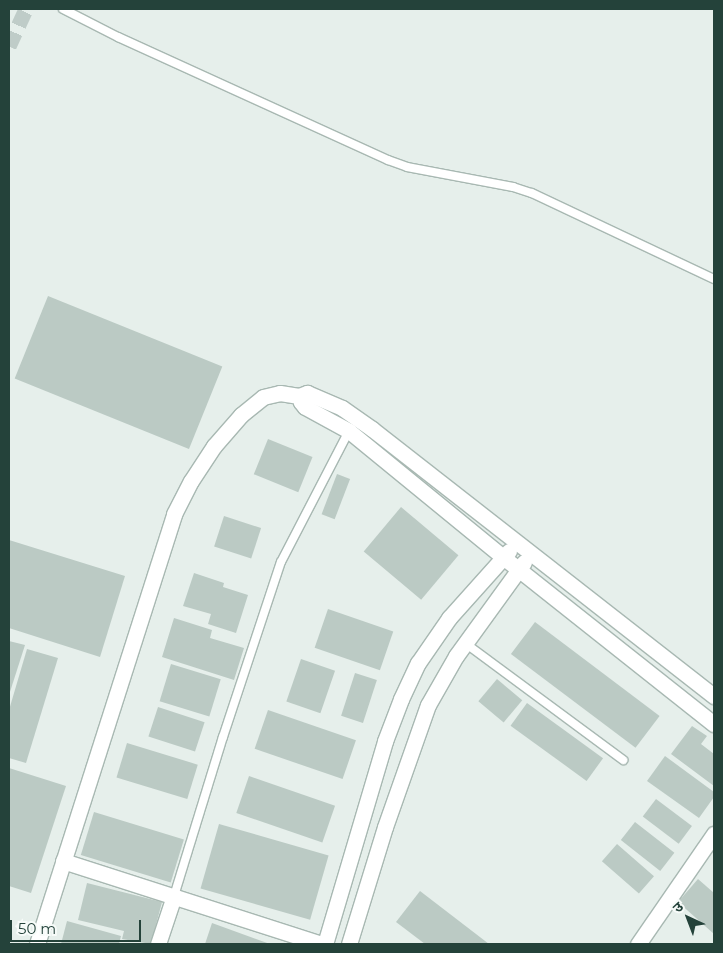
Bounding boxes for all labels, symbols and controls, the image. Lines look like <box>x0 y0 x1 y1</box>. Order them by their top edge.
north arrow <box>663 893 713 943</box>
text: उ <box>669 898 687 916</box>
scale bar <box>12 910 144 942</box>
text: 50 m <box>18 919 56 938</box>

